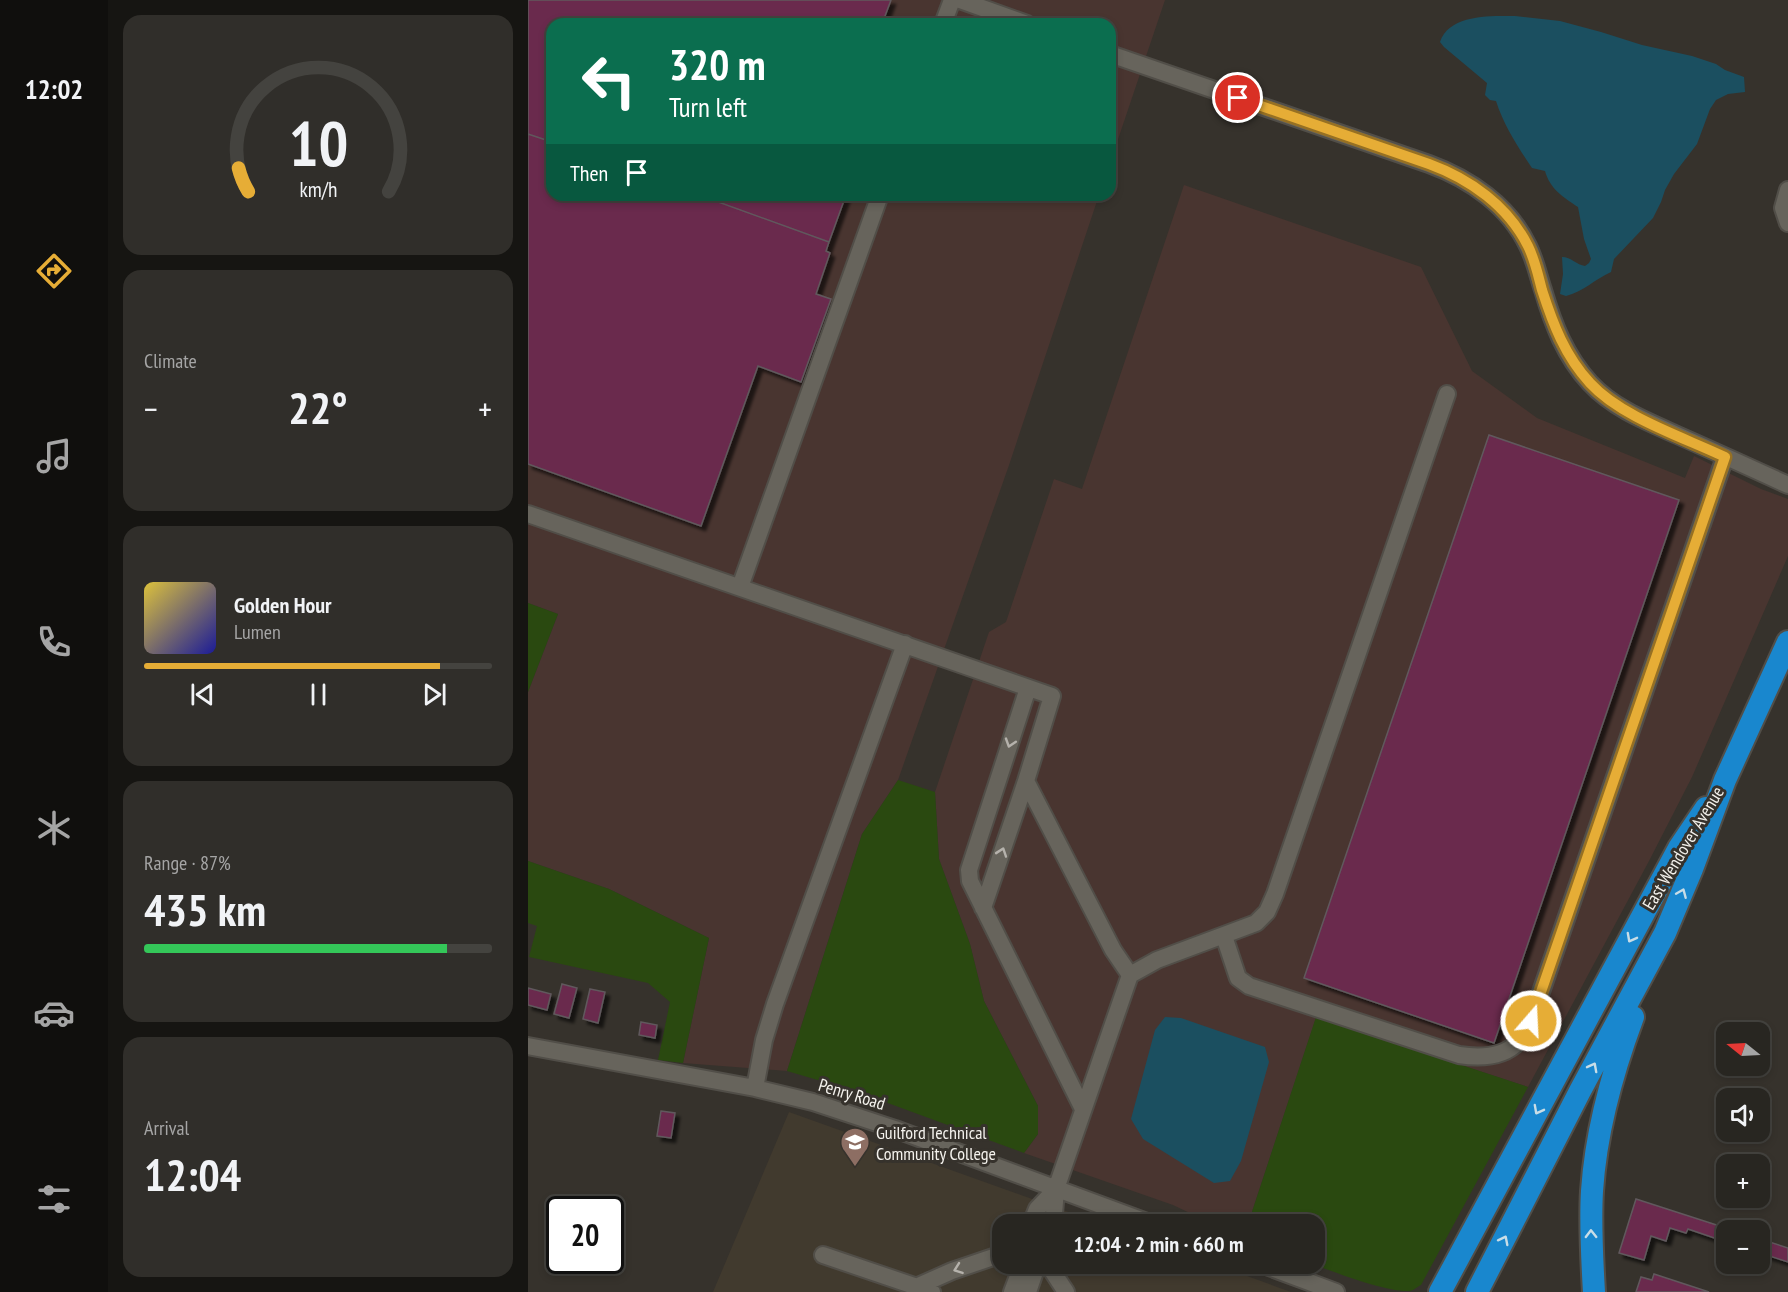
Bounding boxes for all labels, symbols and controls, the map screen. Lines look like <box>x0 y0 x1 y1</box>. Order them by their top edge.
text: 320 m <box>669 37 766 92</box>
icon: left <box>570 42 648 120</box>
text: 12:02 <box>25 72 83 106</box>
pin <box>1212 72 1263 123</box>
icon: arrive <box>1221 81 1254 114</box>
text: Turn left <box>669 90 747 124</box>
text: 10 <box>288 102 348 183</box>
icon: arrive <box>620 156 653 189</box>
text: Then <box>570 159 608 187</box>
text: km/h <box>299 176 337 204</box>
icon: directions <box>33 250 75 292</box>
text: Climate <box>144 348 197 374</box>
text: 22° <box>288 378 348 436</box>
text: − <box>144 387 158 430</box>
text: + <box>478 387 492 430</box>
icon: music <box>33 435 75 477</box>
text: Golden Hour <box>234 591 332 619</box>
text: Lumen <box>234 619 281 645</box>
icon: phone <box>33 621 75 663</box>
icon: previous <box>186 678 219 711</box>
icon: pause <box>302 678 335 711</box>
icon: next <box>418 678 451 711</box>
one-way arrow <box>1004 737 1017 748</box>
street label: East Wendover Avenue <box>1637 782 1729 914</box>
icon: climate <box>33 807 75 849</box>
one-way arrow <box>995 847 1007 858</box>
text: Range · 87% <box>144 850 231 876</box>
text: 435 km <box>144 880 266 938</box>
one-way arrow <box>1675 889 1687 900</box>
one-way arrow <box>1627 932 1638 942</box>
position arrow <box>1499 989 1563 1053</box>
icon: car <box>33 992 75 1034</box>
north arrow <box>1716 1022 1770 1076</box>
map controls <box>1716 1022 1770 1274</box>
one-way arrow <box>1586 1062 1597 1073</box>
street label: Penry Road <box>816 1073 888 1115</box>
button: sound <box>1716 1088 1770 1142</box>
one-way arrow <box>1534 1104 1545 1114</box>
text: Arrival <box>144 1115 189 1141</box>
place label: Guilford Technical Community College <box>876 1121 996 1165</box>
school or university icon: Guilford Technical Community College <box>839 1126 871 1168</box>
text: 12:04 <box>144 1145 241 1203</box>
button: + <box>1716 1154 1770 1208</box>
icon: filters <box>33 1178 75 1220</box>
speed limit sign: 20 <box>546 1196 624 1274</box>
button: − <box>1716 1220 1770 1274</box>
one-way arrow <box>1585 1229 1598 1238</box>
text: 12:04 · 2 min · 660 m <box>1073 1230 1244 1258</box>
one-way arrow <box>1497 1236 1508 1246</box>
one-way arrow <box>953 1262 964 1274</box>

